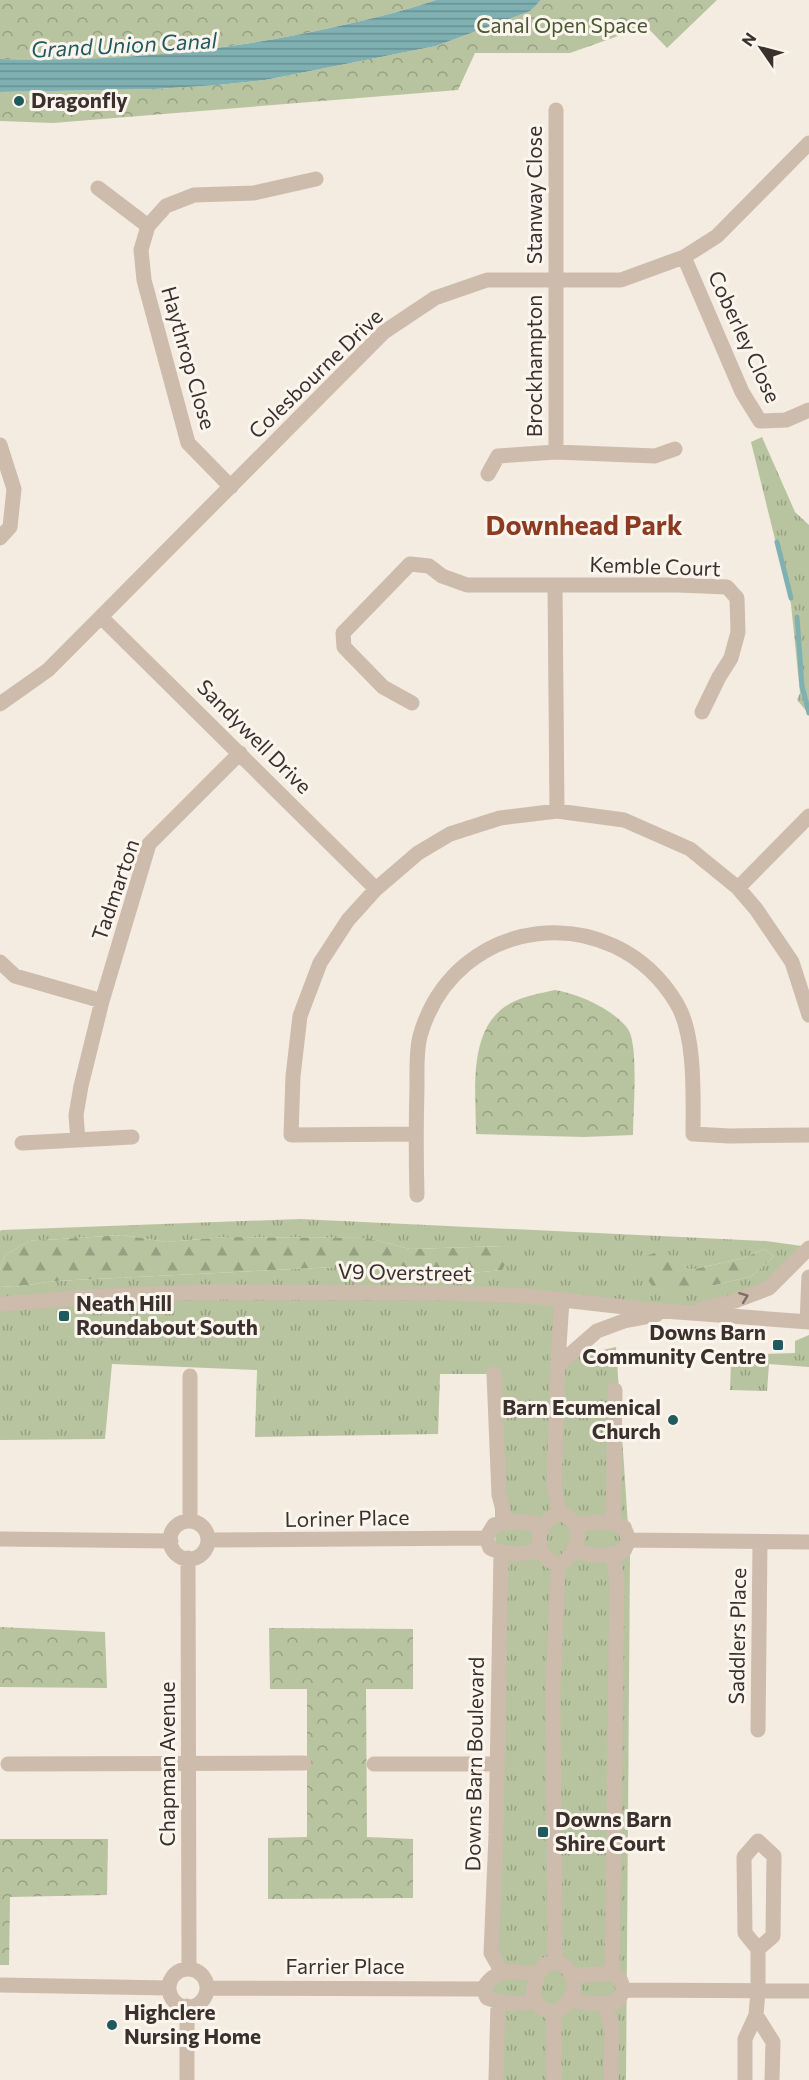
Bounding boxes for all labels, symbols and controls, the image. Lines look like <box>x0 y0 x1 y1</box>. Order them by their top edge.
park label: Canal Open Space <box>476 12 648 37</box>
north arrow <box>731 18 791 78</box>
water label: Grand Union Canal <box>30 26 218 63</box>
text: N <box>737 29 760 49</box>
place label: Dragonfly <box>31 87 128 112</box>
marker: Dragonfly <box>12 94 26 108</box>
street label: Stanway Close <box>521 126 546 264</box>
street label: Coberley Close <box>704 266 787 406</box>
street label: Haythrop Close <box>157 283 222 432</box>
street label: Brockhampton <box>521 295 546 437</box>
street label: Colesbourne Drive <box>243 303 387 443</box>
district label: Downhead Park <box>486 508 683 541</box>
street label: Kemble Court <box>589 551 721 580</box>
street label: Sandywell Drive <box>193 674 317 798</box>
street label: Tadmarton <box>86 836 144 943</box>
street label: V9 Overstreet <box>338 1258 472 1285</box>
place label: Neath Hill Roundabout South <box>76 1290 258 1339</box>
one-way arrow <box>738 1292 749 1305</box>
marker: Neath Hill Roundabout South <box>57 1309 71 1323</box>
place label: Downs Barn Community Centre <box>582 1319 766 1368</box>
marker: Downs Barn Community Centre <box>771 1338 785 1352</box>
place label: Barn Ecumenical Church <box>502 1394 661 1443</box>
marker: Barn Ecumenical Church <box>666 1413 680 1427</box>
street label: Loriner Place <box>284 1504 410 1531</box>
street label: Saddlers Place <box>723 1568 750 1704</box>
street label: Downs Barn Boulevard <box>459 1656 488 1872</box>
street label: Chapman Avenue <box>154 1681 179 1847</box>
place label: Downs Barn Shire Court <box>555 1806 672 1855</box>
marker: Downs Barn Shire Court <box>536 1825 550 1839</box>
street label: Farrier Place <box>285 1953 405 1978</box>
place label: Highclere Nursing Home <box>124 1999 261 2048</box>
marker: Highclere Nursing Home <box>105 2018 119 2032</box>

